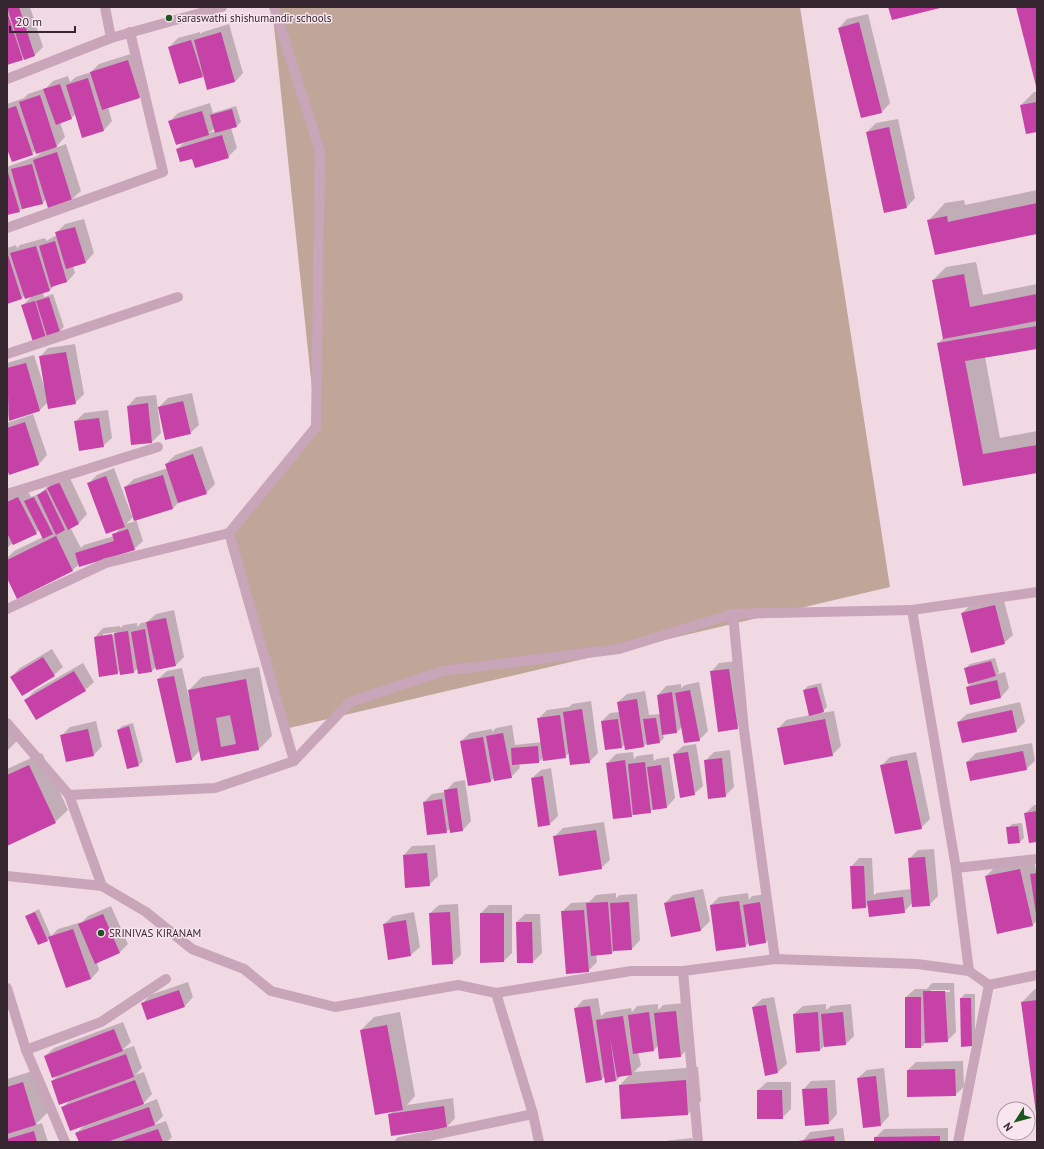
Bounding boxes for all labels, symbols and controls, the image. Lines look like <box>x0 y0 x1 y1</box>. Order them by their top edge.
scale bar <box>10 8 75 34</box>
place label: saraswathi shishumandir schools <box>177 11 332 25</box>
marker: saraswathi shishumandir schools <box>164 13 174 23</box>
text: 20 m <box>16 14 42 29</box>
place label: SRINIVAS KIRANAM <box>109 926 201 940</box>
marker: SRINIVAS KIRANAM <box>96 928 106 938</box>
north arrow <box>996 1101 1036 1141</box>
text: N <box>1000 1120 1016 1134</box>

